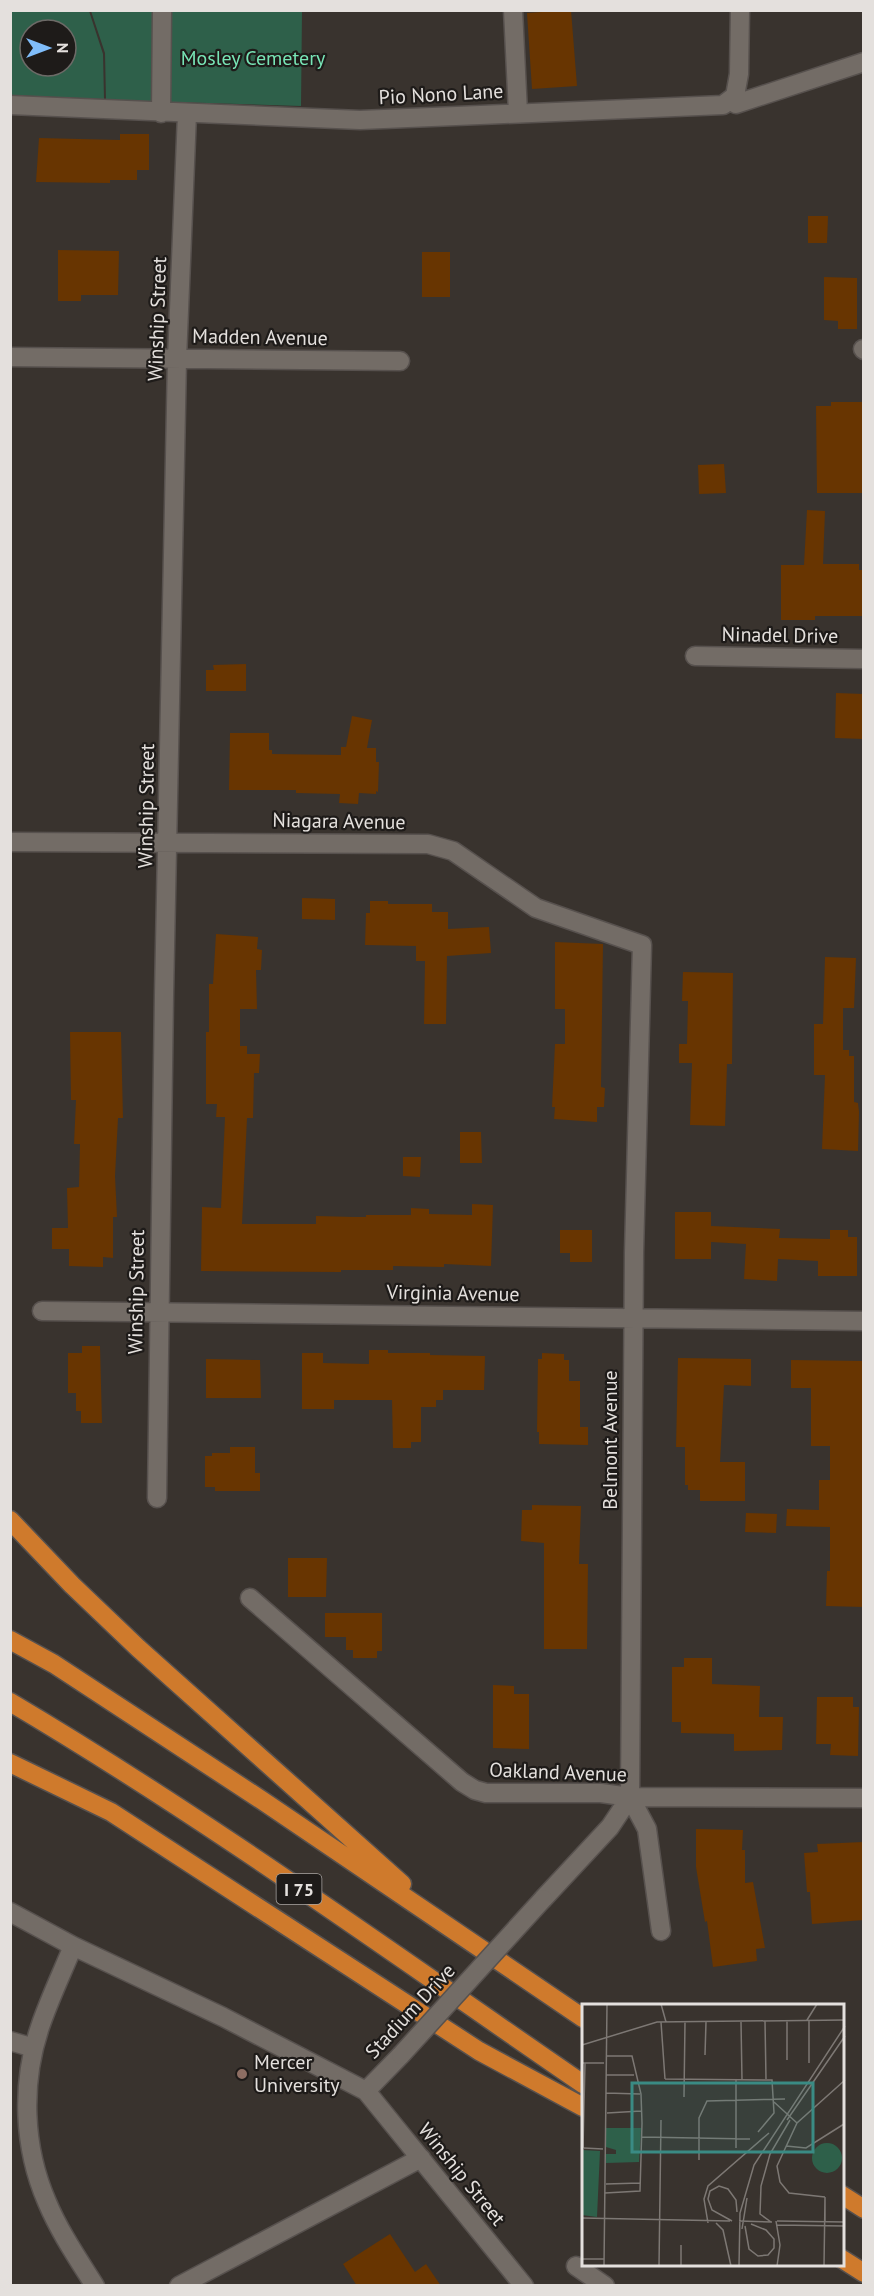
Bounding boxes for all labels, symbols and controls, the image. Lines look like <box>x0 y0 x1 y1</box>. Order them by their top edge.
north arrow <box>18 18 78 78</box>
text: N <box>53 43 73 53</box>
park label: Mosley Cemetery <box>181 45 326 71</box>
street label: Pio Nono Lane <box>378 78 504 110</box>
street label: Winship Street <box>142 256 172 382</box>
street label: Madden Avenue <box>192 323 328 351</box>
street label: Ninadel Drive <box>721 621 839 649</box>
street label: Winship Street <box>132 743 160 869</box>
street label: Niagara Avenue <box>272 807 406 835</box>
street label: Winship Street <box>122 1229 150 1355</box>
street label: Virginia Avenue <box>385 1279 520 1307</box>
street label: Belmont Avenue <box>597 1370 623 1510</box>
street label: Oakland Avenue <box>489 1757 627 1787</box>
road number: I 75 <box>276 1874 322 1904</box>
street label: Stadium Drive <box>359 1958 461 2064</box>
inset map <box>582 2004 844 2266</box>
place label: Mercer University <box>254 2049 340 2098</box>
marker: Mercer University <box>235 2067 249 2081</box>
street label: Winship Street <box>413 2117 512 2231</box>

